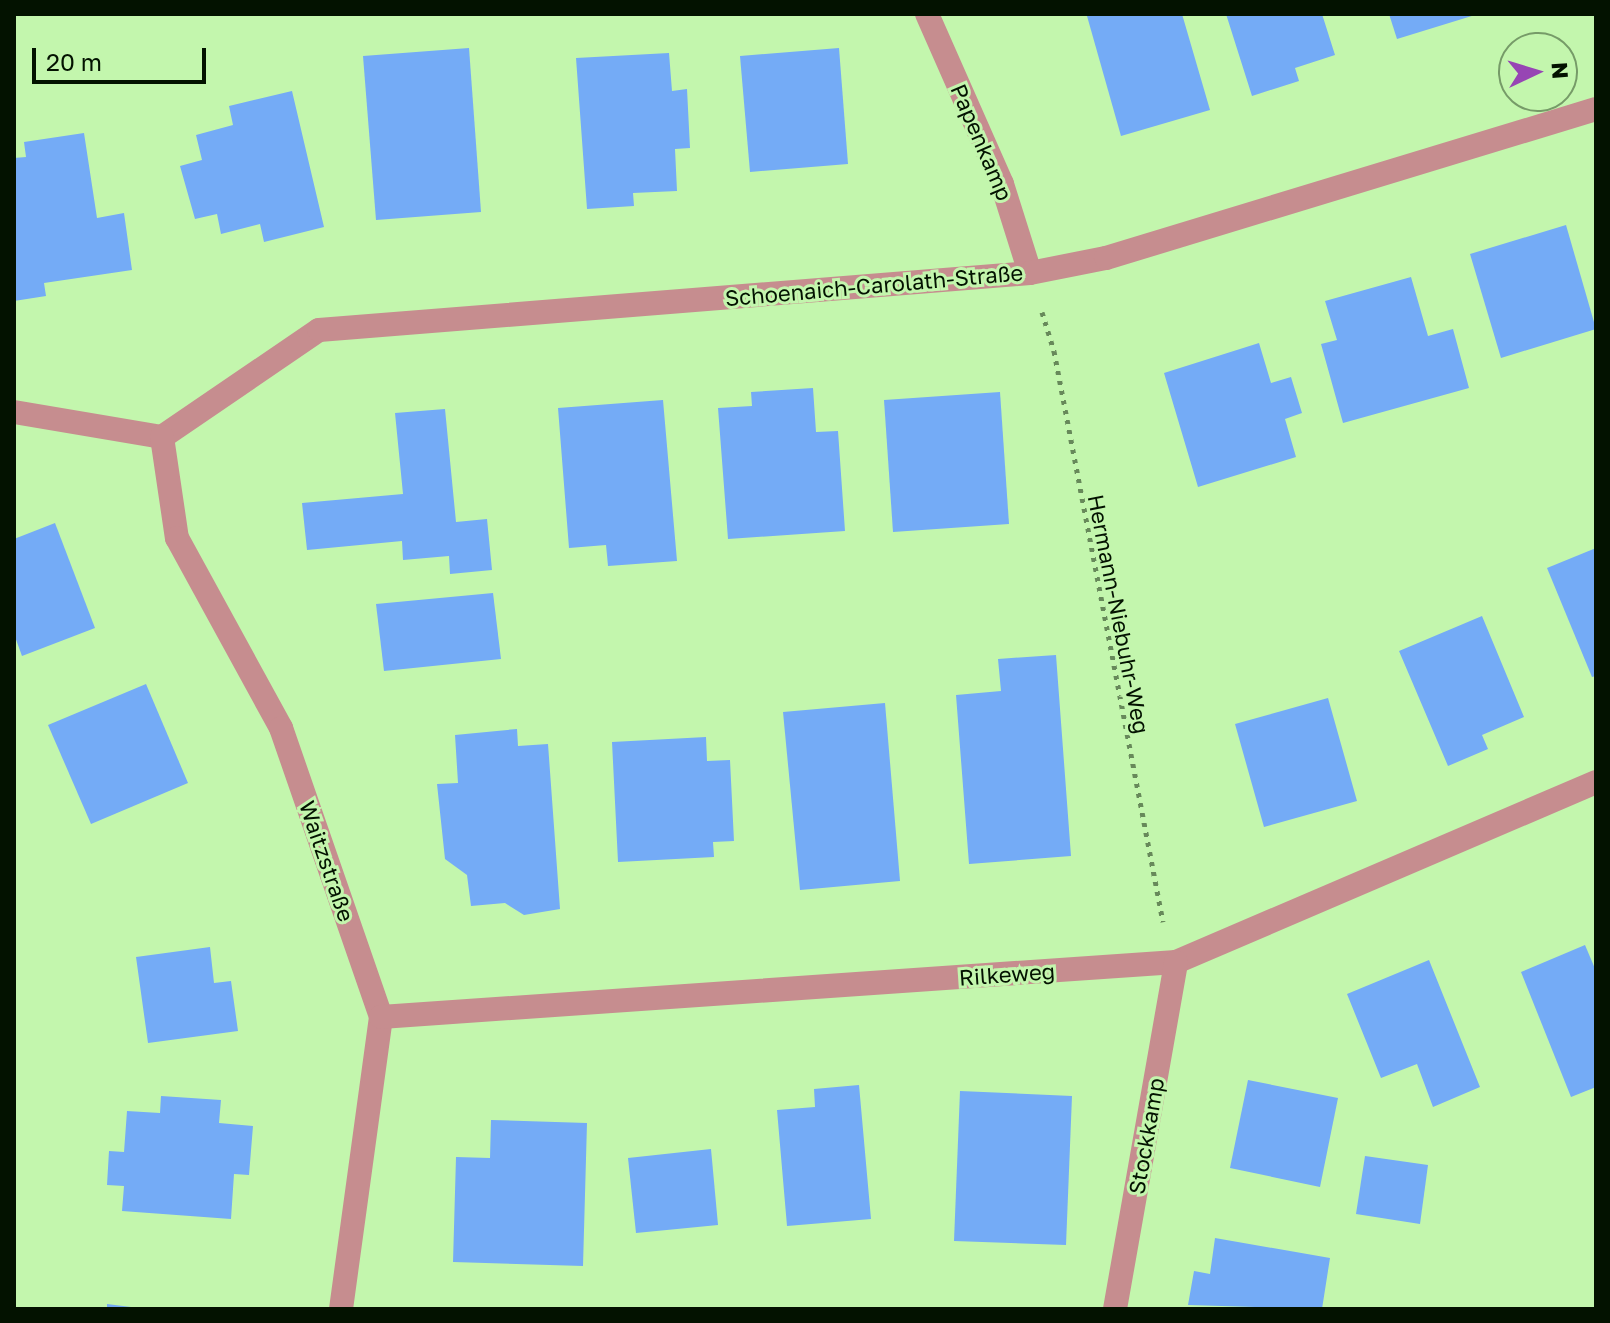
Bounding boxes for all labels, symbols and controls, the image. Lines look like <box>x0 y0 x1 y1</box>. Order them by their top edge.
scale bar <box>36 32 210 82</box>
north arrow <box>1498 32 1578 112</box>
text: 20 m <box>46 47 102 76</box>
text: N <box>1546 61 1574 80</box>
street label: Papenkamp <box>946 80 1018 204</box>
street label: Schoenaich-Carolath-Straße <box>724 259 1024 311</box>
street label: Hermann-Niebuhr-Weg <box>1083 492 1155 736</box>
street label: Waitzstraße <box>294 797 360 925</box>
street label: Rilkeweg <box>958 957 1056 991</box>
street label: Stockkamp <box>1123 1076 1169 1196</box>

